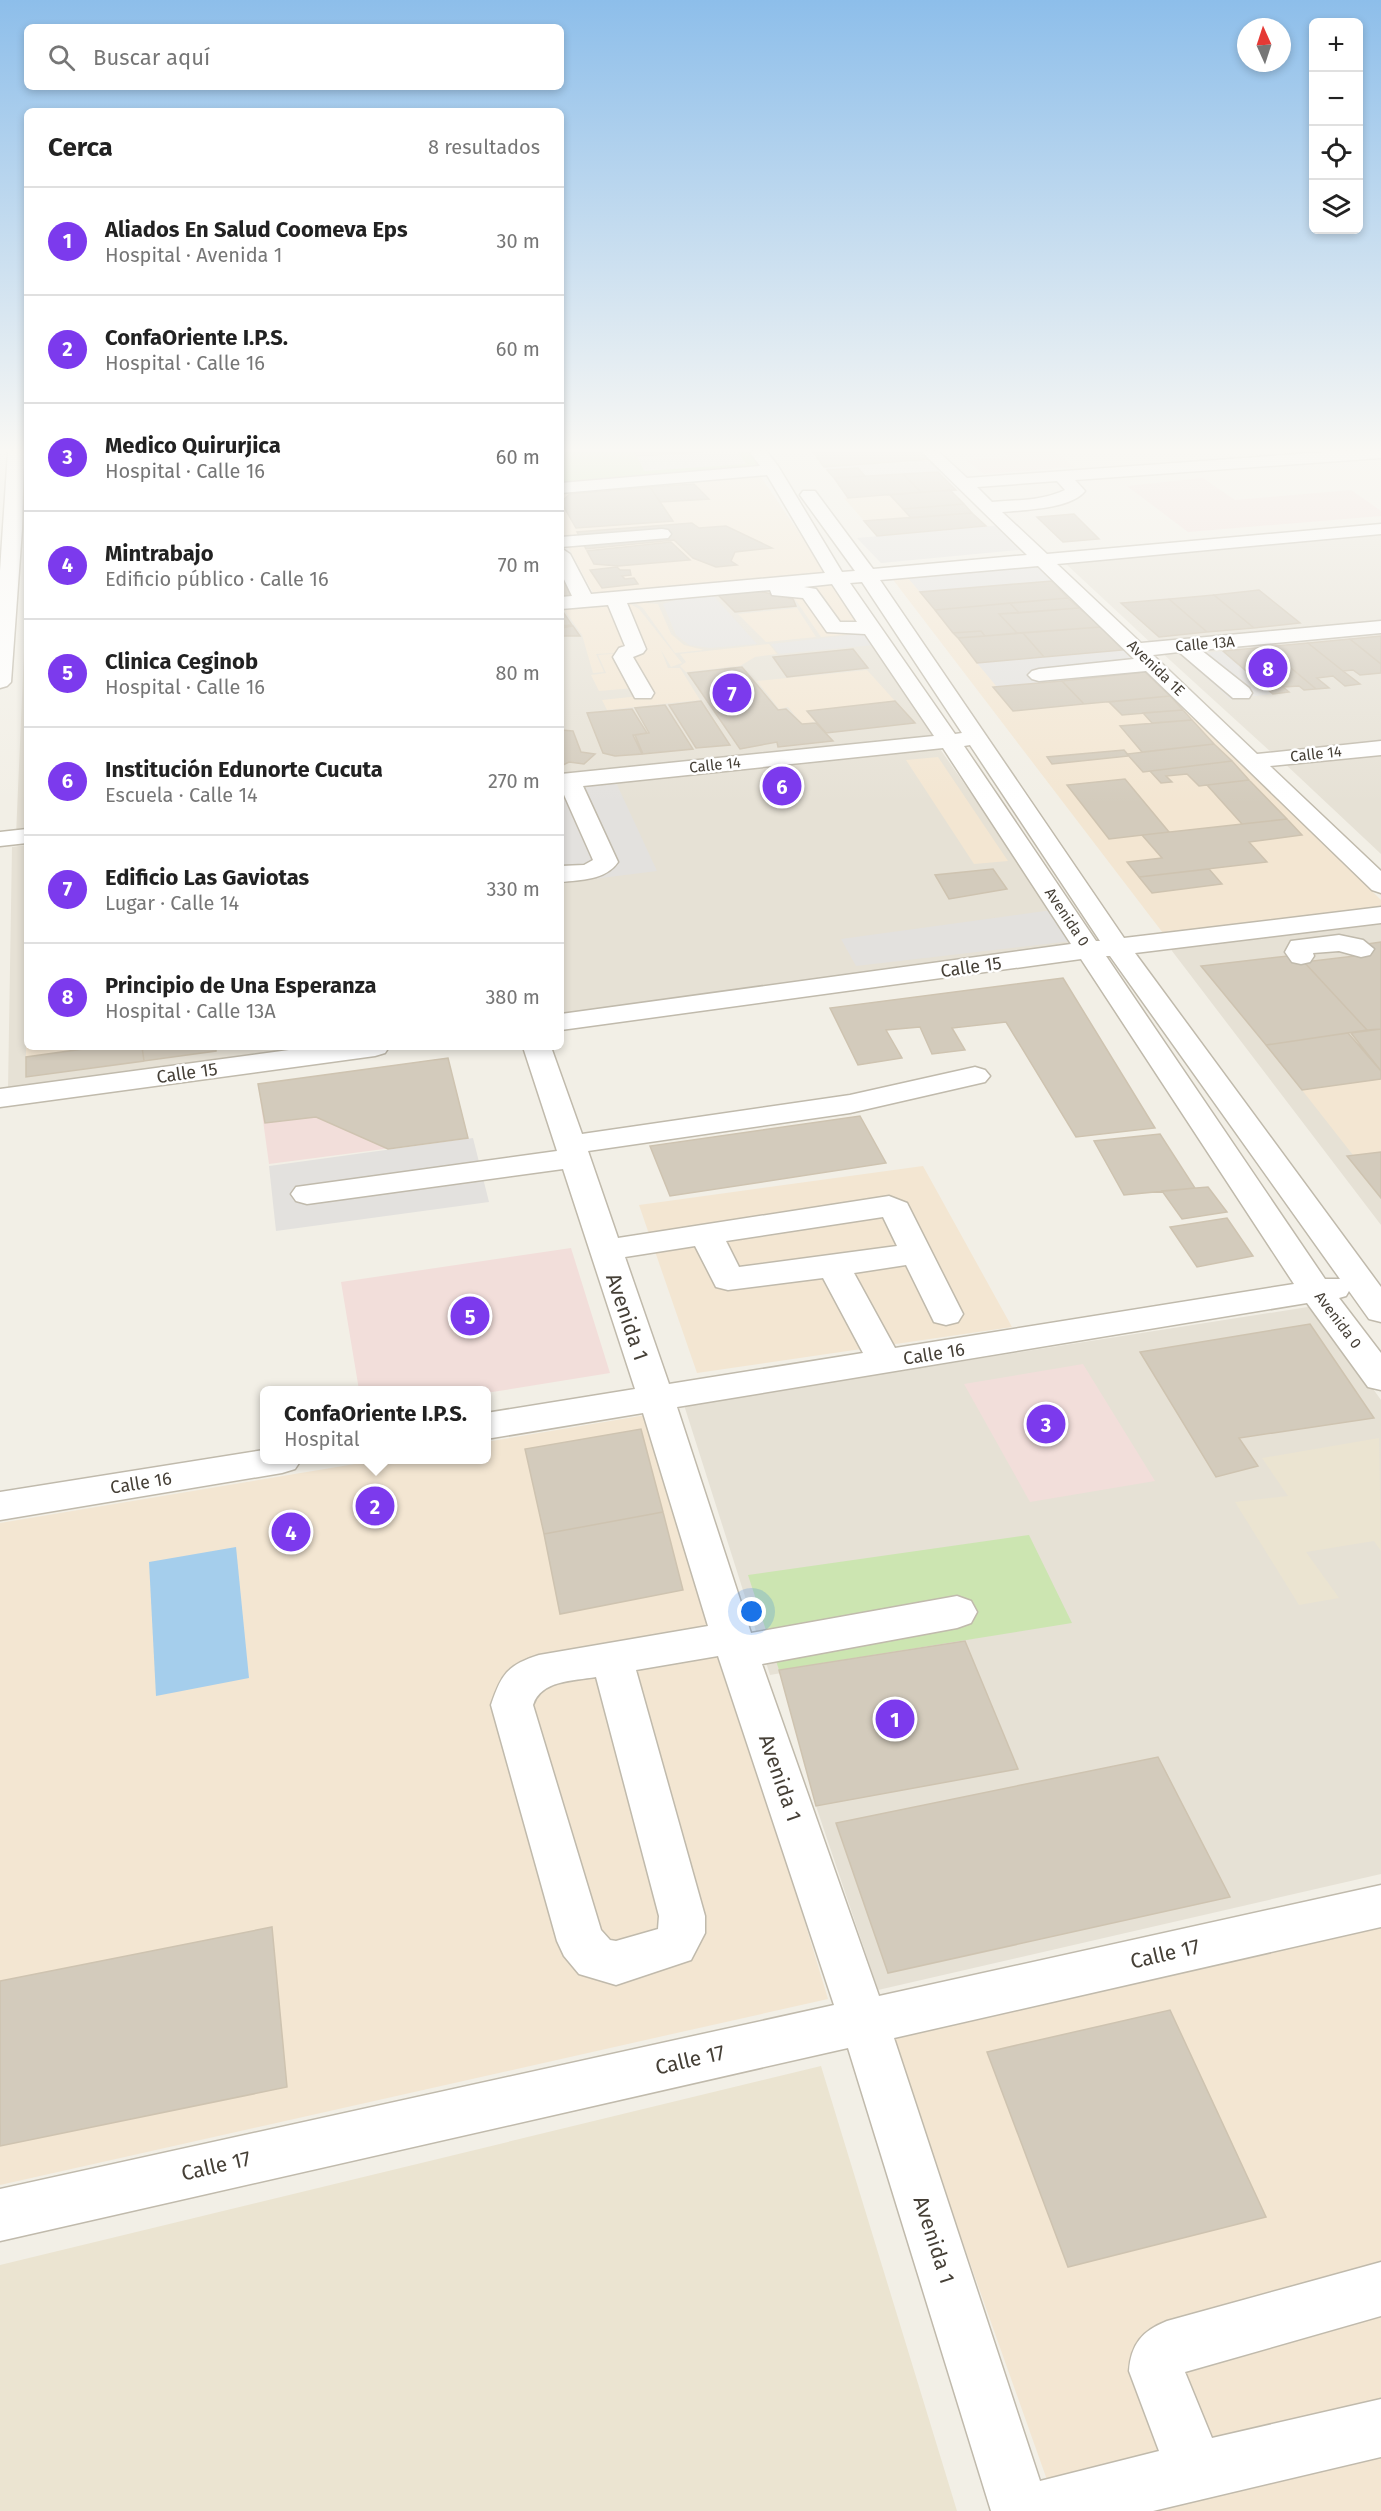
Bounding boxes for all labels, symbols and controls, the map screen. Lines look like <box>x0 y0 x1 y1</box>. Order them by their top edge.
north arrow <box>1237 18 1291 72</box>
map controls <box>1309 18 1363 234</box>
button: + <box>1309 18 1363 72</box>
search box <box>24 24 564 90</box>
icon: search <box>45 41 78 74</box>
text: Buscar aquí <box>93 44 210 71</box>
button: − <box>1309 72 1363 126</box>
button: locate <box>1309 126 1363 180</box>
text: Cerca <box>48 132 113 163</box>
text: 8 resultados <box>428 135 540 159</box>
button: layers <box>1309 180 1363 234</box>
text: Aliados En Salud Coomeva Eps <box>105 216 408 243</box>
text: 1 <box>63 229 72 253</box>
text: 30 m <box>496 229 540 253</box>
text: Hospital · Avenida 1 <box>105 243 282 267</box>
text: ConfaOriente I.P.S. <box>105 324 288 351</box>
text: 2 <box>62 337 73 361</box>
text: 60 m <box>496 337 540 361</box>
text: Hospital · Calle 16 <box>105 351 265 375</box>
text: Medico Quirurjica <box>105 432 281 459</box>
text: 3 <box>62 445 73 469</box>
text: 60 m <box>496 445 540 469</box>
text: Hospital · Calle 16 <box>105 459 265 483</box>
text: Mintrabajo <box>105 540 214 567</box>
text: 4 <box>62 553 73 577</box>
text: 70 m <box>498 553 540 577</box>
text: Edificio público · Calle 16 <box>105 567 329 591</box>
street label: Calle 13A <box>1174 632 1236 656</box>
street label: Avenida 1E <box>1124 636 1188 700</box>
pin: 8 <box>1248 646 1288 690</box>
text: Clinica Ceginob <box>105 648 258 675</box>
text: 5 <box>62 661 73 685</box>
text: 80 m <box>495 661 540 685</box>
pin: 7 <box>712 670 752 716</box>
text: Hospital · Calle 16 <box>105 675 265 699</box>
street label: Calle 14 <box>1289 742 1343 766</box>
street label: Calle 14 <box>688 753 742 777</box>
text: Institución Edunorte Cucuta <box>105 756 383 783</box>
pin: 6 <box>762 764 802 808</box>
text: 6 <box>62 769 73 793</box>
text: 270 m <box>488 769 540 793</box>
text: Escuela · Calle 14 <box>105 783 258 807</box>
text: Edificio Las Gaviotas <box>105 864 309 891</box>
text: 7 <box>63 877 72 901</box>
text: 330 m <box>486 877 540 901</box>
street label: Avenida 0 <box>1041 884 1093 950</box>
text: Lugar · Calle 14 <box>105 891 239 915</box>
street label: Calle 15 <box>939 952 1003 982</box>
text: Principio de Una Esperanza <box>105 972 376 999</box>
text: 8 <box>62 985 73 1009</box>
text: 380 m <box>485 985 540 1009</box>
text: Hospital · Calle 13A <box>105 999 276 1023</box>
street label: Calle 15 <box>155 1058 219 1088</box>
street label: Avenida 1 <box>600 1270 654 1364</box>
street label: Avenida 0 <box>1311 1288 1365 1352</box>
pin: 5 <box>450 1294 490 1338</box>
street label: Calle 16 <box>902 1338 966 1370</box>
popup <box>260 1386 491 1464</box>
text: ConfaOriente I.P.S. <box>284 1400 467 1427</box>
pin: 3 <box>1026 1402 1066 1446</box>
text: Hospital <box>284 1427 360 1451</box>
street label: Calle 16 <box>109 1467 173 1499</box>
pin: 2 <box>356 1484 394 1528</box>
pin: 4 <box>272 1510 310 1555</box>
your location <box>737 1597 766 1626</box>
pin: 1 <box>876 1696 914 1742</box>
street label: Avenida 1 <box>753 1731 807 1825</box>
street label: Calle 17 <box>1128 1933 1202 1975</box>
street label: Calle 17 <box>653 2039 727 2081</box>
street label: Calle 17 <box>179 2145 253 2187</box>
street label: Avenida 1 <box>908 2193 960 2287</box>

